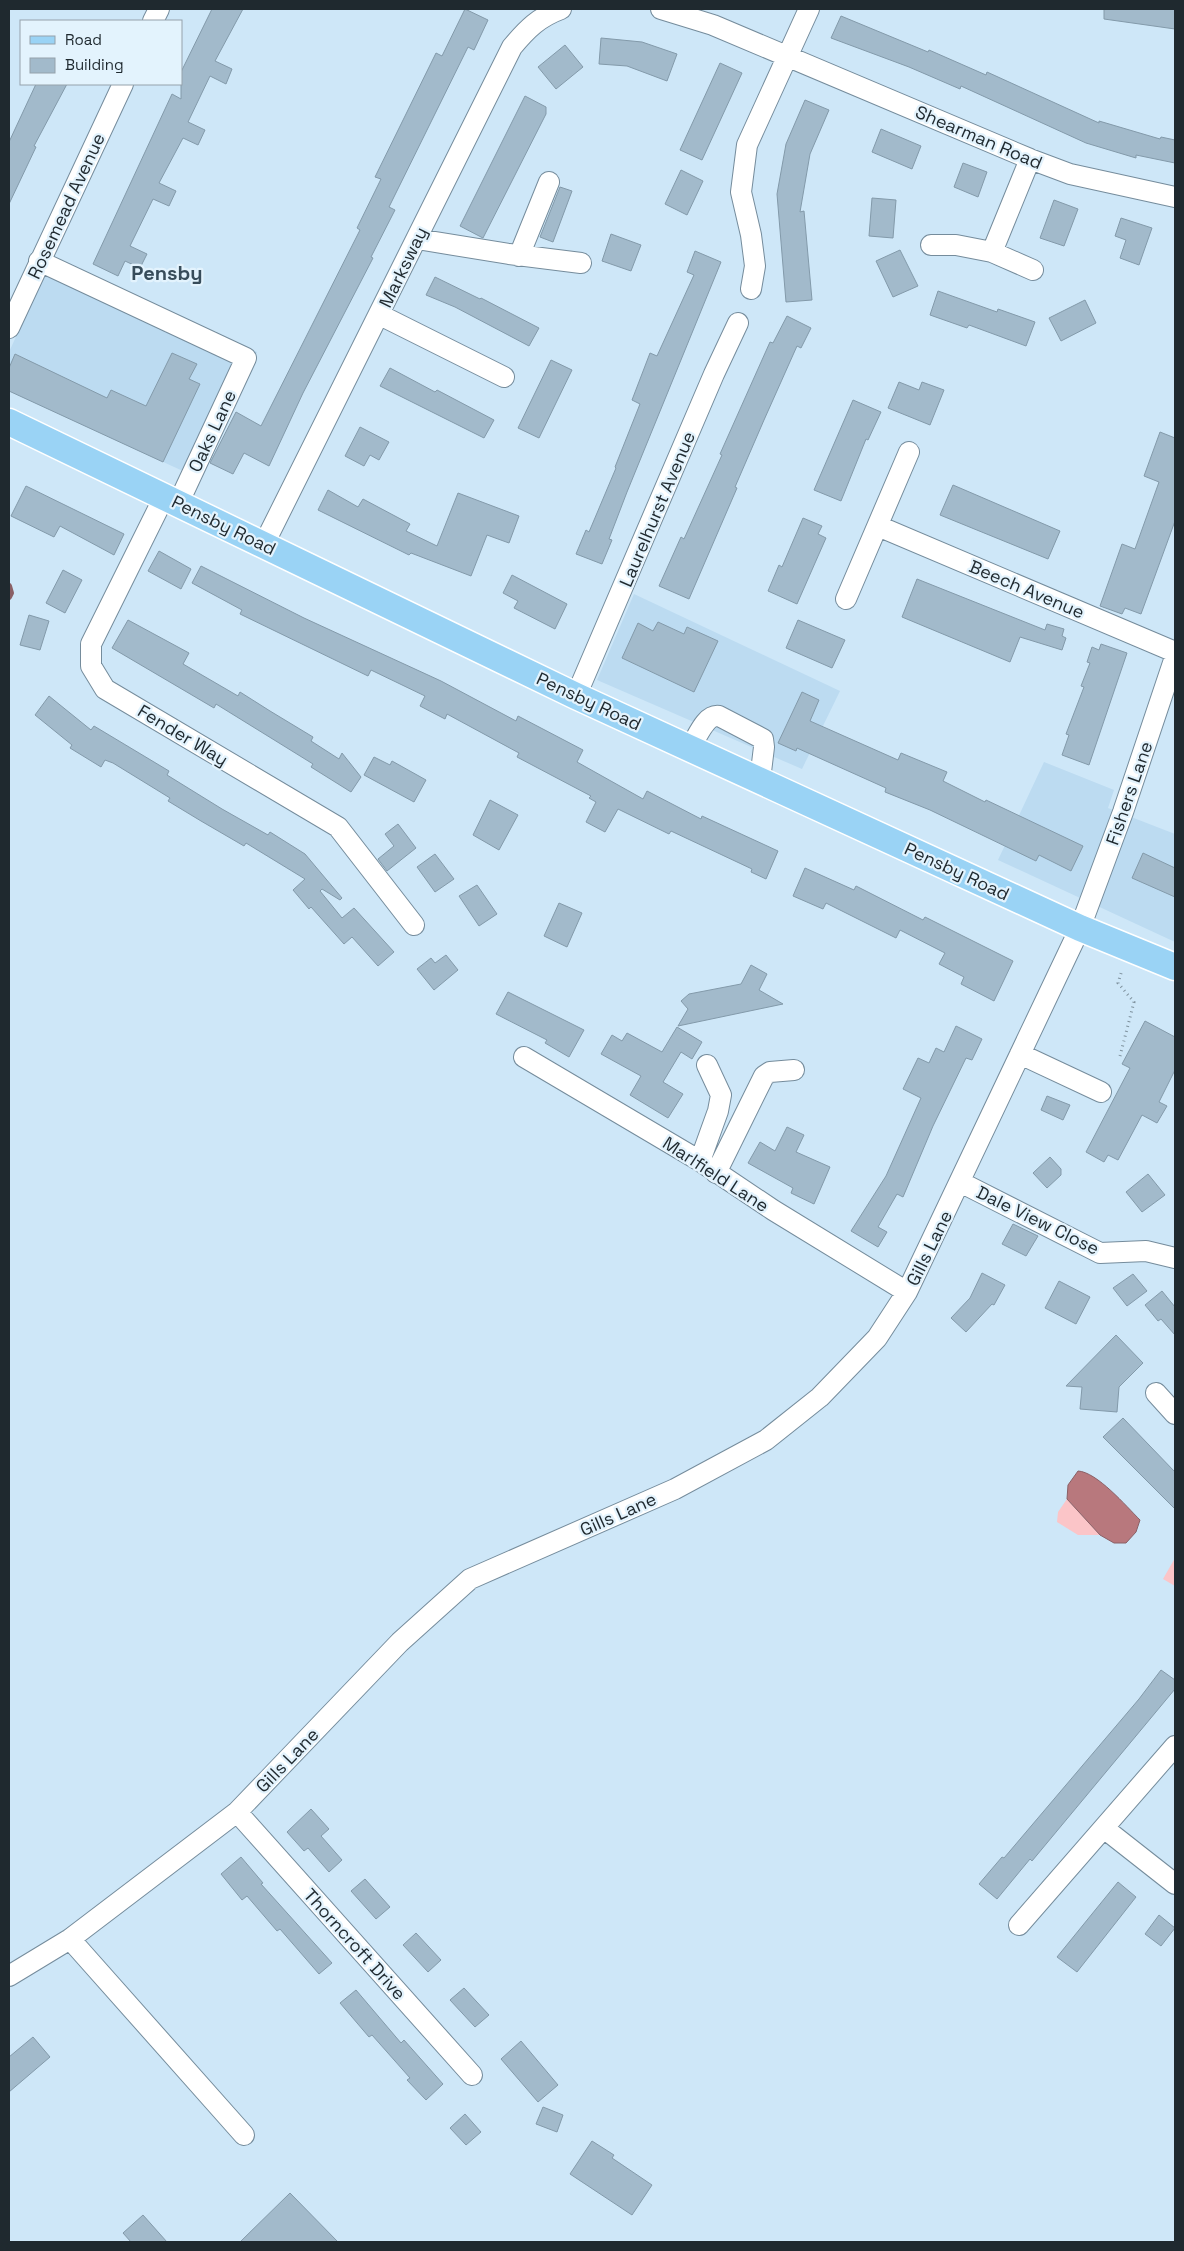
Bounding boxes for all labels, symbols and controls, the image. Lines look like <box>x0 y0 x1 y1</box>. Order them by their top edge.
legend <box>20 20 182 85</box>
text: Road <box>65 30 102 49</box>
text: Building <box>65 55 124 74</box>
street label: Shearman Road <box>912 100 1046 174</box>
street label: Rosemead Avenue <box>22 129 110 283</box>
street label: Marksway <box>374 223 432 311</box>
district label: Pensby <box>131 260 203 286</box>
street label: Oaks Lane <box>183 386 241 476</box>
street label: Laurelhurst Avenue <box>614 428 700 590</box>
street label: Pensby Road <box>168 490 280 560</box>
street label: Beech Avenue <box>966 554 1088 624</box>
street label: Pensby Road <box>533 667 645 735</box>
street label: Fender Way <box>134 699 232 771</box>
street label: Fishers Lane <box>1101 738 1157 848</box>
street label: Pensby Road <box>901 837 1013 905</box>
street label: Marlfield Lane <box>658 1131 774 1217</box>
street label: Dale View Close <box>973 1180 1103 1260</box>
street label: Gills Lane <box>901 1207 957 1289</box>
street label: Gills Lane <box>576 1487 660 1541</box>
street label: Gills Lane <box>251 1723 323 1797</box>
street label: Thorncroft Drive <box>299 1883 411 2005</box>

